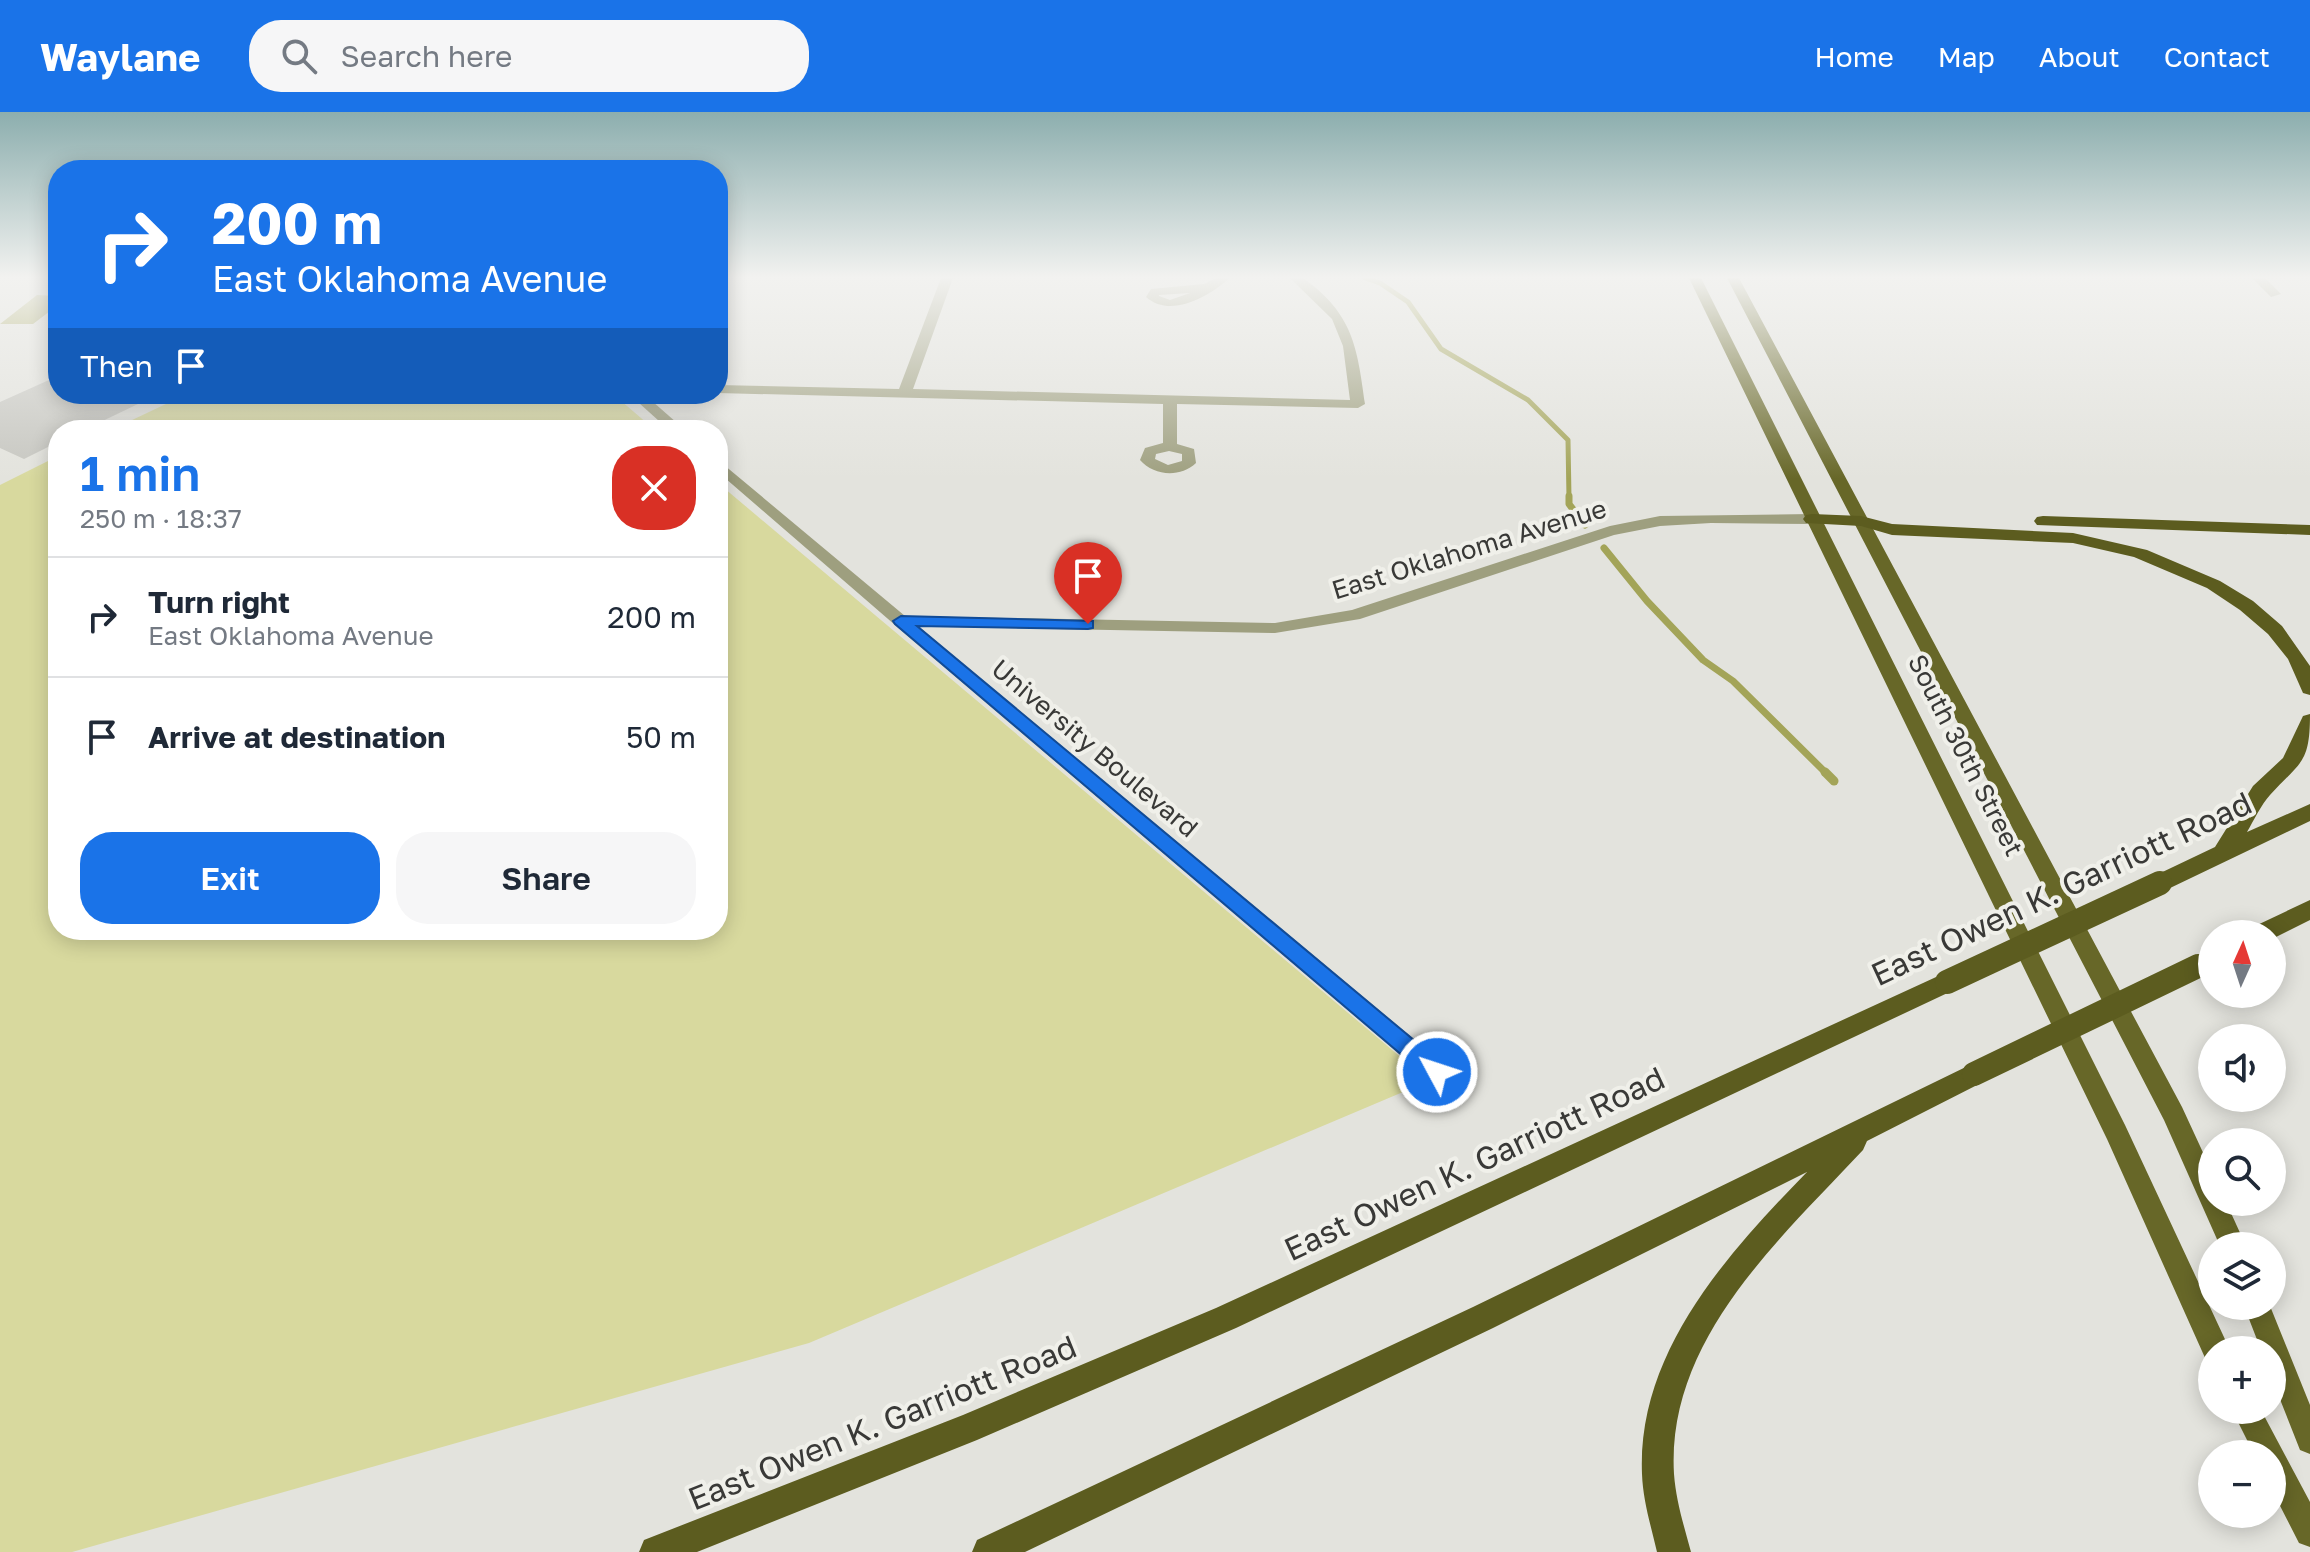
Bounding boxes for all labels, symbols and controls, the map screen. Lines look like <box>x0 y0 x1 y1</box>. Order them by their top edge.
search box <box>249 20 809 92</box>
text: Waylane <box>40 34 201 79</box>
icon: search <box>277 34 321 78</box>
text: Search here <box>341 38 512 74</box>
text: Home <box>1815 40 1894 73</box>
text: Map <box>1938 40 1995 73</box>
text: About <box>2039 40 2120 73</box>
text: Contact <box>2164 40 2270 73</box>
text: 200 m <box>212 189 382 256</box>
icon: right <box>80 192 184 296</box>
text: East Oklahoma Avenue <box>212 257 607 300</box>
icon: arrive <box>169 344 213 388</box>
text: Then <box>80 348 153 384</box>
text: 1 min <box>80 444 200 502</box>
button: close <box>612 446 696 530</box>
street label: East Oklahoma Avenue <box>1328 492 1610 606</box>
text: 250 m · 18:37 <box>80 503 242 534</box>
pin <box>1054 542 1122 624</box>
icon: arrive <box>1066 554 1110 598</box>
text: Turn right <box>148 584 290 620</box>
icon: right <box>80 595 124 639</box>
text: 200 m <box>607 599 696 635</box>
text: East Oklahoma Avenue <box>148 620 433 651</box>
street label: South 30th Street <box>1902 649 2030 861</box>
street label: University Boulevard <box>986 653 1204 843</box>
icon: arrive <box>80 715 124 759</box>
text: Arrive at destination <box>148 719 445 755</box>
text: 50 m <box>626 719 696 755</box>
street label: East Owen K. Garriott Road <box>1865 783 2257 993</box>
button: Exit <box>80 832 380 924</box>
button: Share <box>396 832 696 924</box>
north arrow <box>2198 920 2286 1008</box>
map controls <box>2198 920 2286 1528</box>
button: sound <box>2198 1024 2286 1112</box>
position arrow <box>1395 1030 1479 1114</box>
street label: East Owen K. Garriott Road <box>1278 1058 1670 1268</box>
button: search <box>2198 1128 2286 1216</box>
button: layers <box>2198 1232 2286 1320</box>
street label: East Owen K. Garriott Road <box>682 1327 1082 1517</box>
button: + <box>2198 1336 2286 1424</box>
button: − <box>2198 1440 2286 1528</box>

